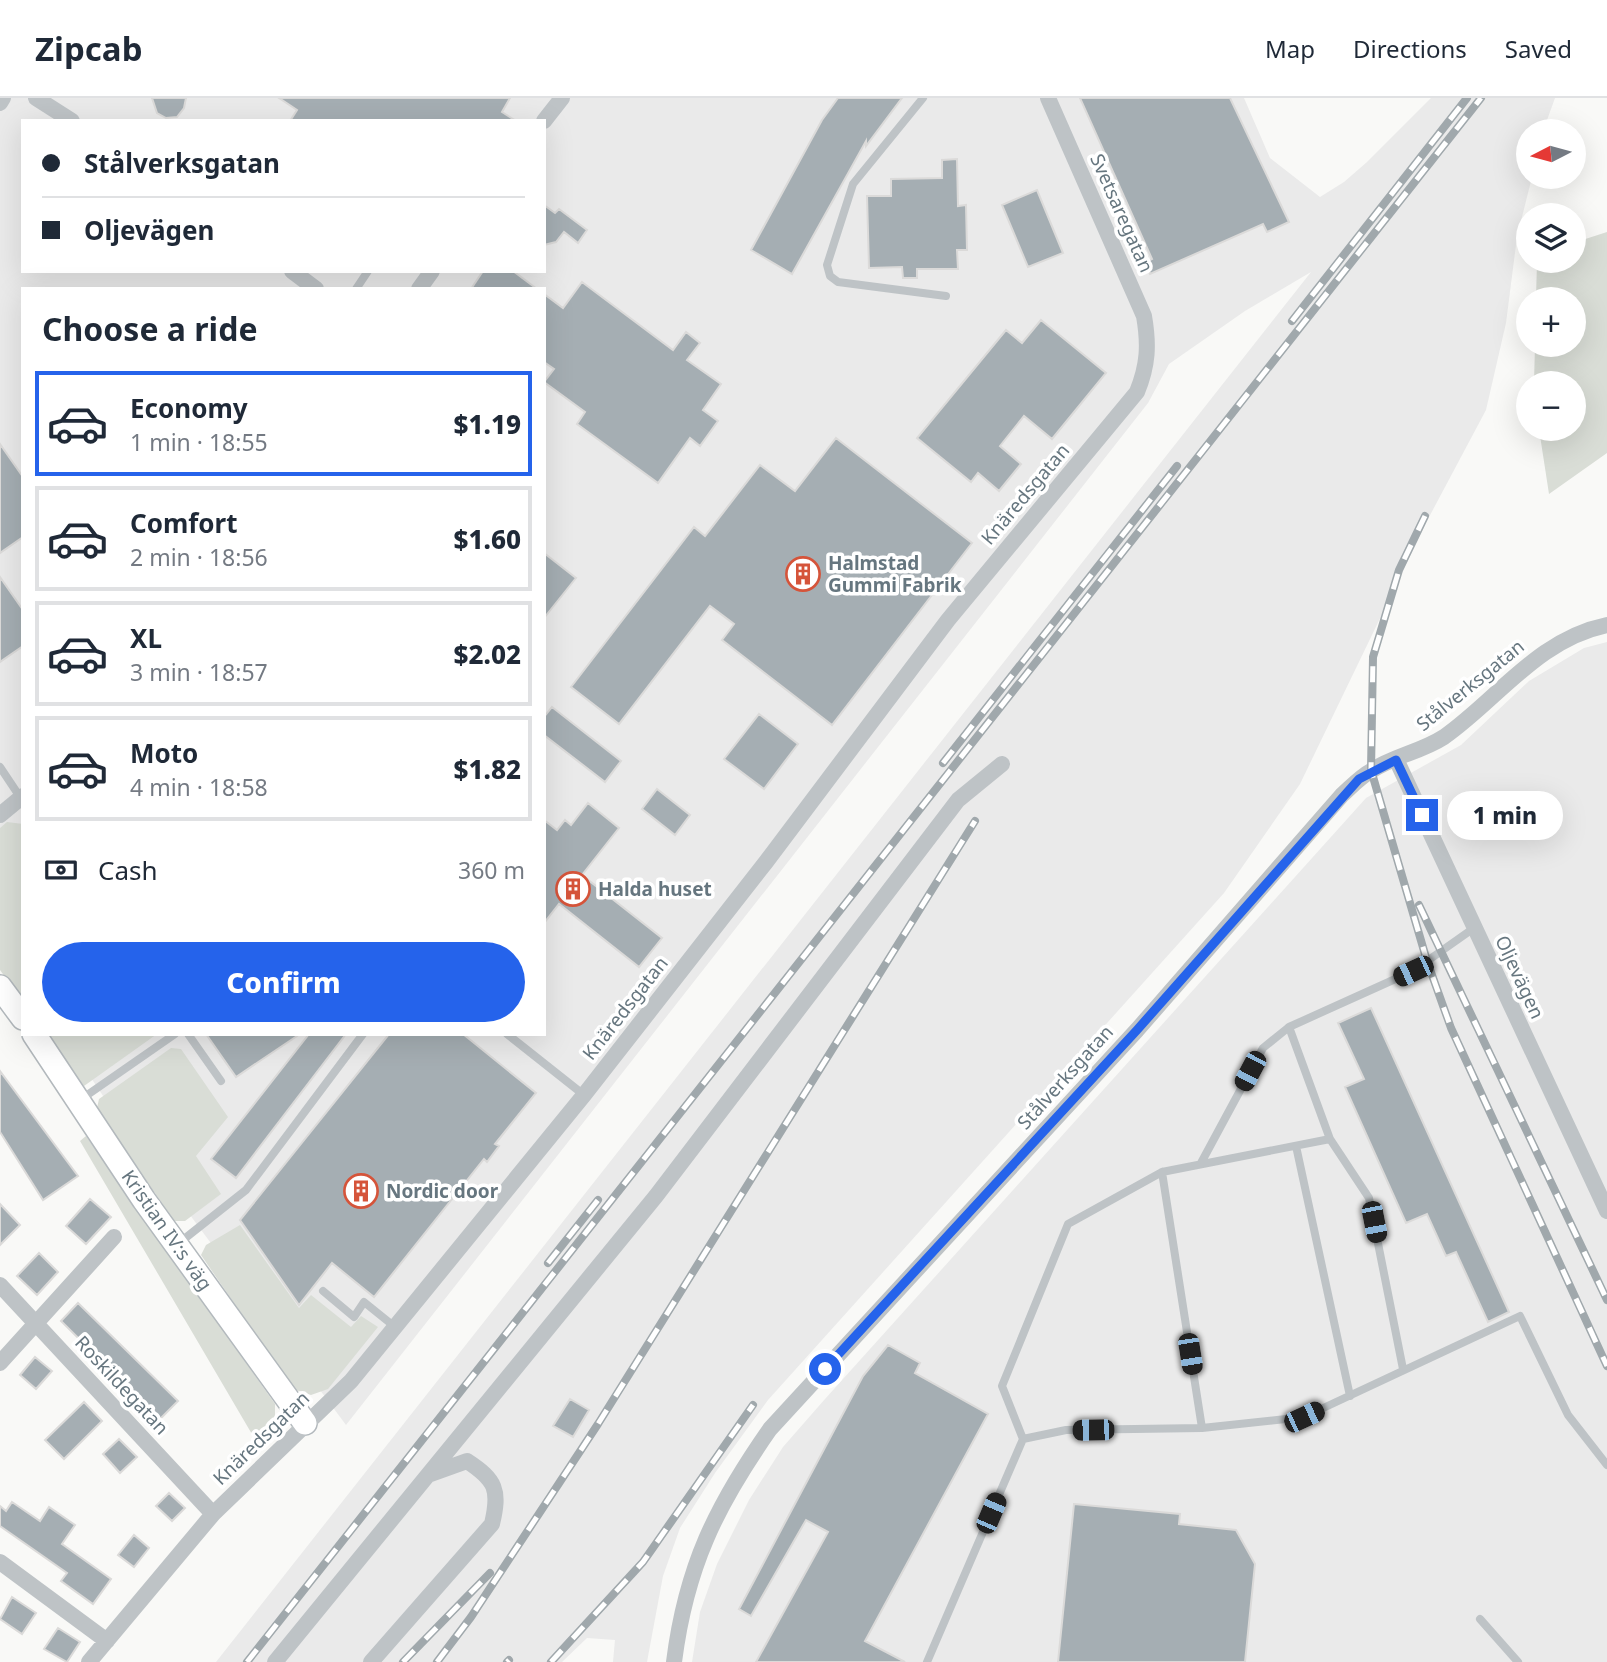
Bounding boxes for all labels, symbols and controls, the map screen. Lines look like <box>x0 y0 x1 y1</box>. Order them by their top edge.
text: Zipcab <box>35 26 142 71</box>
text: Map <box>1265 32 1315 65</box>
text: Directions <box>1353 32 1467 65</box>
text: Saved <box>1505 32 1572 65</box>
north arrow <box>1516 119 1586 189</box>
map controls <box>1516 119 1586 441</box>
text: Stålverksgatan <box>84 145 280 181</box>
street label: Svetsaregatan <box>1084 150 1160 276</box>
button: layers <box>1516 203 1586 273</box>
text: Oljevägen <box>84 212 214 248</box>
button: + <box>1516 287 1586 357</box>
text: Choose a ride <box>42 307 258 350</box>
button: − <box>1516 371 1586 441</box>
text: Economy <box>130 390 248 426</box>
icon: car <box>46 392 109 455</box>
text: $1.19 <box>454 406 521 442</box>
text: 1 min · 18:55 <box>130 426 268 458</box>
street label: Knäredsgatan <box>975 438 1075 550</box>
text: Comfort <box>130 505 238 541</box>
icon: car <box>46 507 109 570</box>
text: $1.60 <box>454 521 521 557</box>
text: 2 min · 18:56 <box>130 541 268 573</box>
place label: Halmstad Gummi Fabrik <box>828 550 962 598</box>
building icon: Halmstad Gummi Fabrik <box>784 555 822 593</box>
text: XL <box>130 620 162 656</box>
icon: car <box>46 622 109 685</box>
street label: Stålverksgatan <box>1411 633 1529 737</box>
text: $2.02 <box>454 636 521 672</box>
text: 3 min · 18:57 <box>130 656 268 688</box>
text: Moto <box>130 735 198 771</box>
icon: car <box>46 737 109 800</box>
text: $1.82 <box>454 751 521 787</box>
text: 4 min · 18:58 <box>130 771 268 803</box>
callout: 1 min <box>1446 790 1562 840</box>
route end <box>1406 799 1438 831</box>
text: 1 min <box>1473 799 1537 831</box>
icon: cash <box>42 851 80 889</box>
text: Cash <box>98 852 158 888</box>
text: 360 m <box>458 854 525 886</box>
building icon: Halda huset <box>554 870 592 908</box>
place label: Halda huset <box>598 876 712 902</box>
street label: Oljevägen <box>1489 931 1551 1023</box>
button: Confirm <box>42 942 525 1022</box>
street label: Knäredsgatan <box>576 951 674 1065</box>
car <box>1390 953 1437 989</box>
street label: Stålverksgatan <box>1011 1019 1119 1135</box>
car <box>1231 1048 1270 1094</box>
street label: Kristian IV:s väg <box>116 1165 218 1295</box>
building icon: Nordic door <box>342 1172 380 1210</box>
place label: Nordic door <box>386 1178 499 1204</box>
car <box>1360 1199 1389 1245</box>
street label: Roskildegatan <box>69 1330 175 1440</box>
car <box>1177 1332 1204 1376</box>
route start <box>809 1353 841 1385</box>
street label: Knäredsgatan <box>207 1385 315 1491</box>
car <box>1281 1399 1328 1435</box>
car <box>1072 1419 1115 1441</box>
car <box>974 1490 1009 1536</box>

